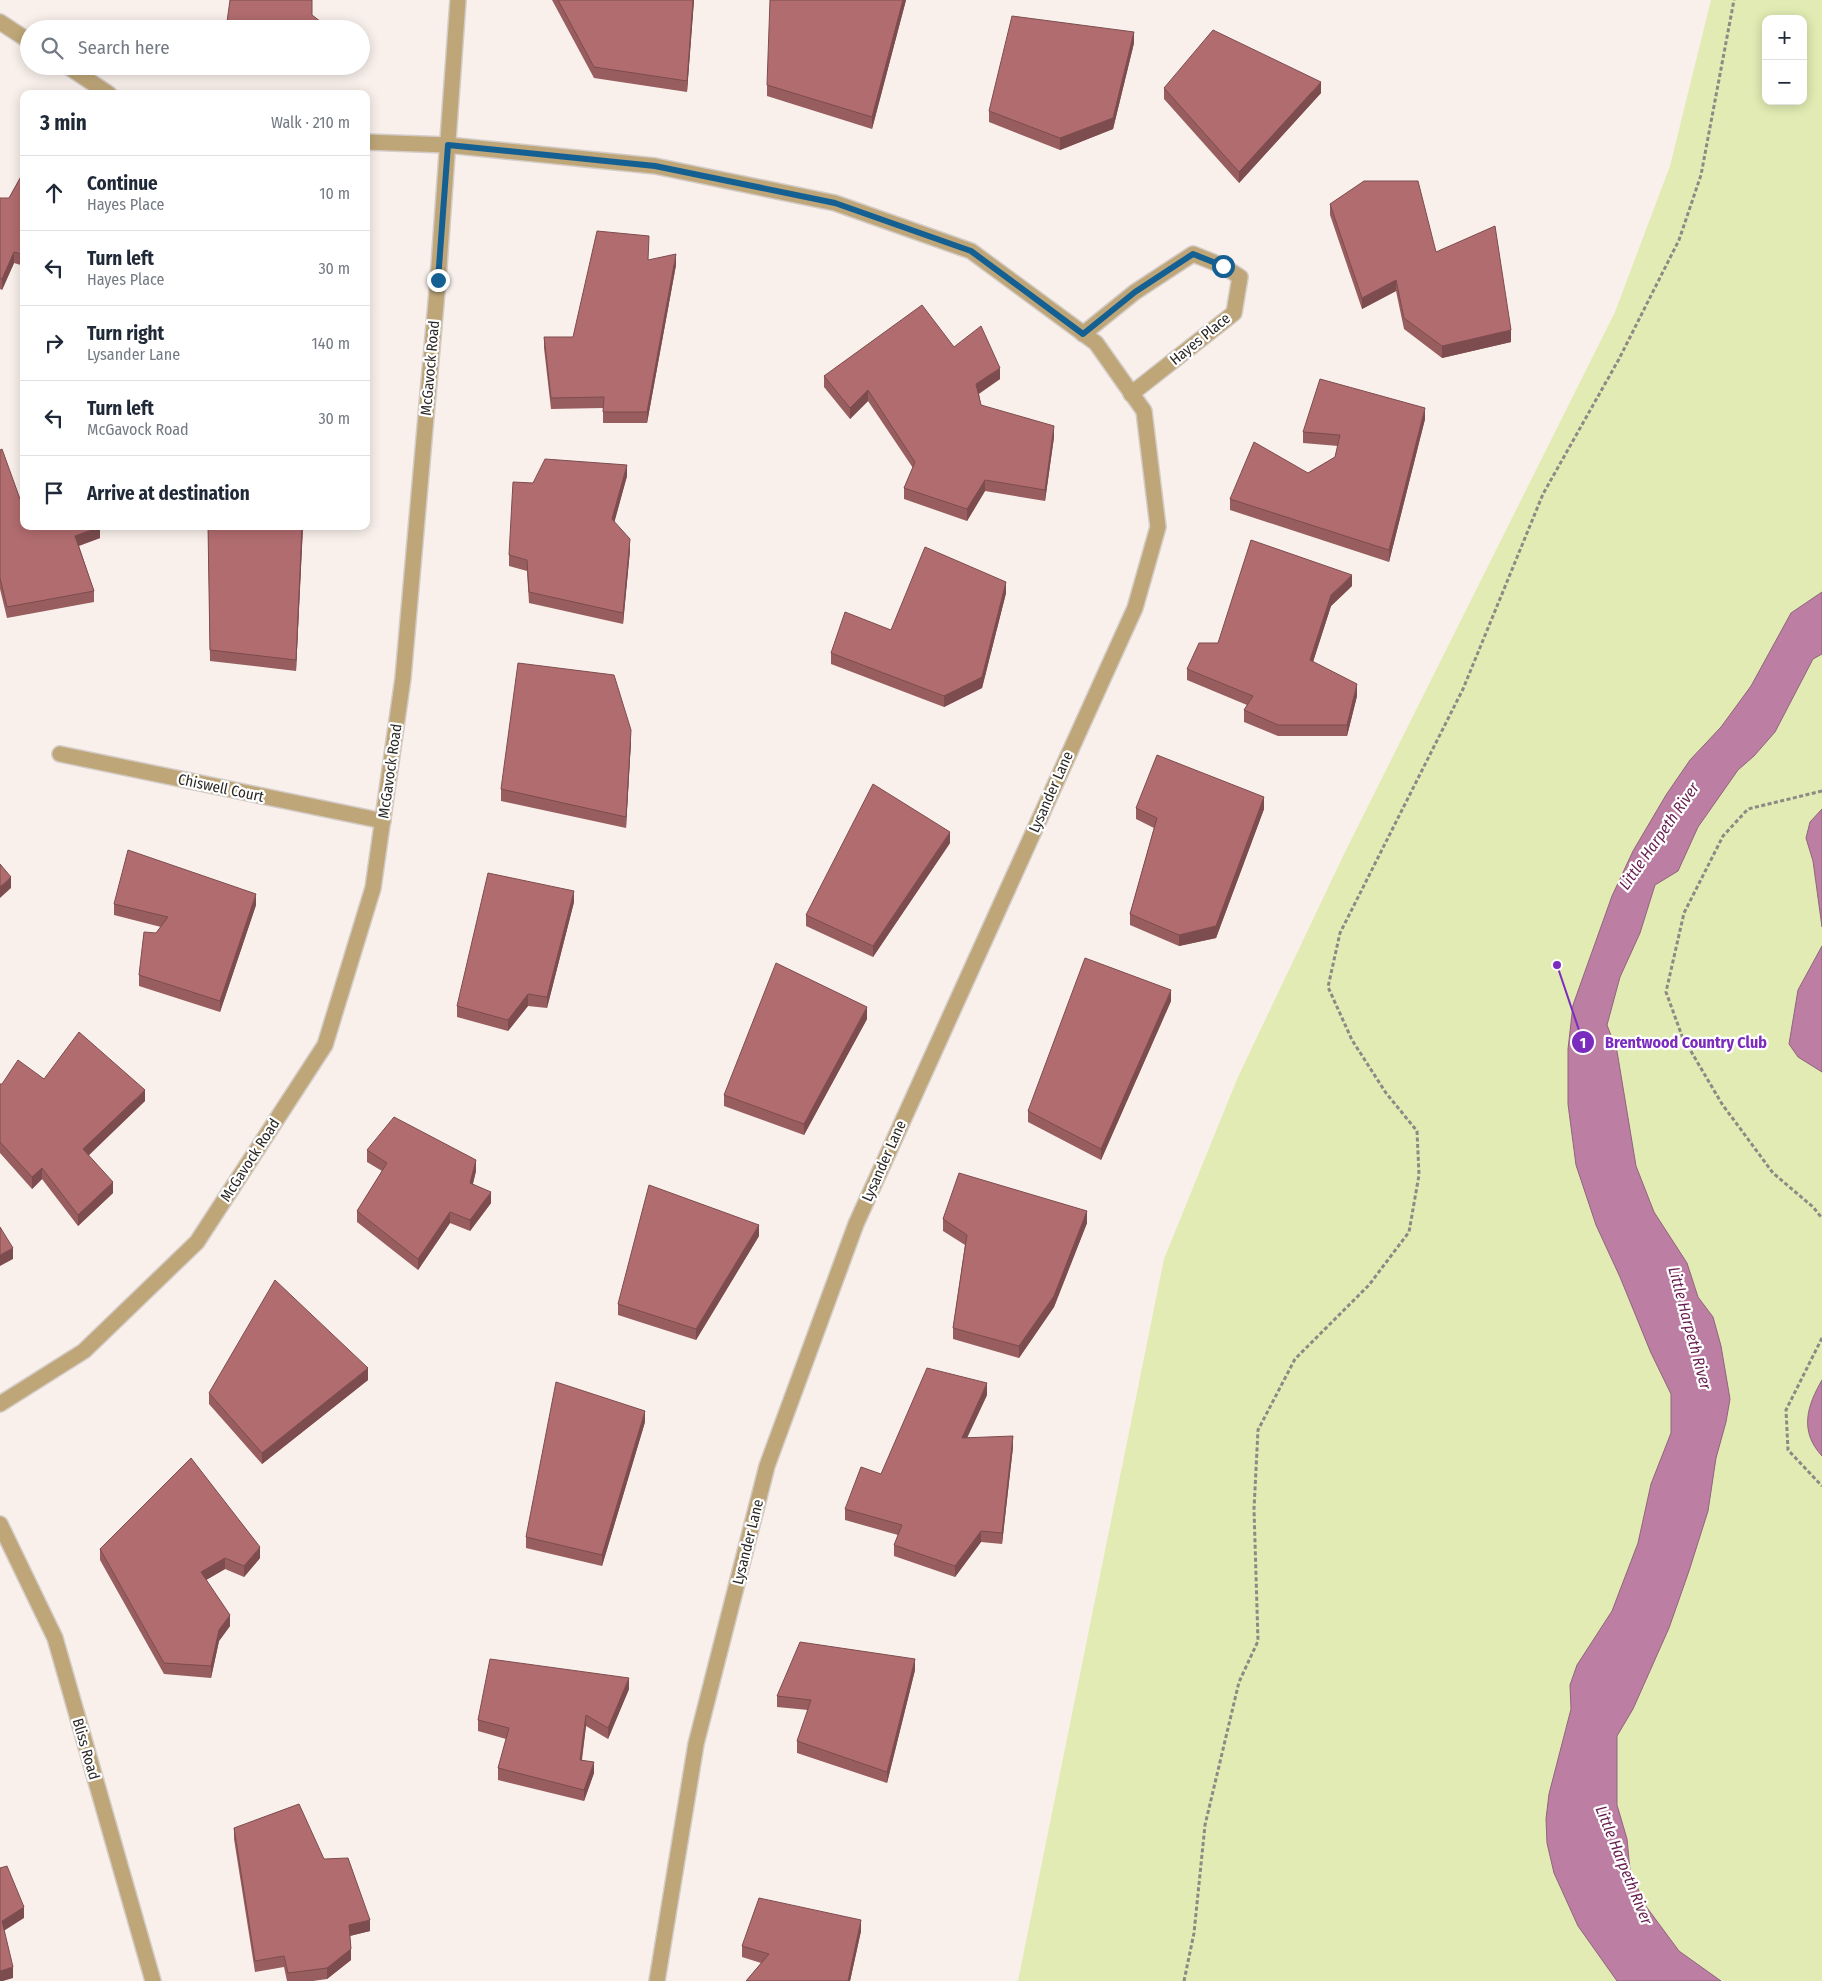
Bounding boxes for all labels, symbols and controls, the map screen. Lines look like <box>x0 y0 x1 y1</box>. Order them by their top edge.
map controls <box>1762 15 1807 105</box>
button: + <box>1762 15 1807 60</box>
search box <box>20 20 370 75</box>
icon: search <box>38 34 66 62</box>
text: Search here <box>78 36 170 59</box>
button: − <box>1762 60 1807 105</box>
text: 3 min <box>40 110 87 136</box>
text: Walk · 210 m <box>271 113 350 132</box>
text: Continue <box>87 172 158 195</box>
icon: ahead <box>40 179 68 207</box>
text: 10 m <box>319 184 350 203</box>
text: Hayes Place <box>87 195 165 214</box>
text: Turn left <box>87 247 154 270</box>
icon: left <box>40 254 68 282</box>
route start <box>1212 255 1235 278</box>
text: 30 m <box>318 259 350 278</box>
route end <box>427 269 450 292</box>
text: Hayes Place <box>87 270 165 289</box>
street label: Hayes Place <box>1166 309 1234 369</box>
street label: McGavock Road <box>417 320 443 416</box>
text: Turn right <box>87 322 164 345</box>
icon: right <box>40 329 68 357</box>
text: 140 m <box>312 334 350 353</box>
text: Lysander Lane <box>87 345 180 364</box>
text: Turn left <box>87 397 154 420</box>
icon: left <box>40 404 68 432</box>
text: 30 m <box>318 409 350 428</box>
text: McGavock Road <box>87 420 189 439</box>
icon: arrive <box>40 479 68 507</box>
text: Arrive at destination <box>87 482 250 505</box>
street label: McGavock Road <box>374 723 406 819</box>
street label: Lysander Lane <box>1025 748 1077 836</box>
street label: Chiswell Court <box>176 770 266 806</box>
water label: Little Harpeth River <box>1615 778 1703 893</box>
callout: Brentwood Country Club <box>1570 1027 1777 1058</box>
text: Brentwood Country Club <box>1605 1033 1767 1052</box>
text: 1 <box>1580 1034 1586 1052</box>
street label: McGavock Road <box>216 1115 284 1205</box>
street label: Lysander Lane <box>858 1117 910 1205</box>
water label: Little Harpeth River <box>1664 1264 1716 1392</box>
street label: Lysander Lane <box>729 1498 767 1586</box>
street label: Bliss Road <box>69 1716 103 1782</box>
water label: Little Harpeth River <box>1592 1803 1657 1928</box>

